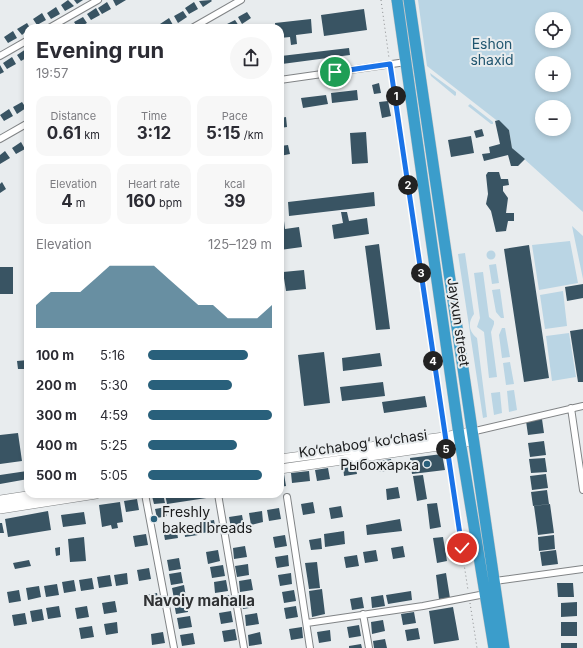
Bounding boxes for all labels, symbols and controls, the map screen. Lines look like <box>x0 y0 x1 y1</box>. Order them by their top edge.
map controls <box>535 12 571 136</box>
button: locate <box>535 12 571 48</box>
park label: Eshon shaxid <box>470 35 514 68</box>
text: Evening run <box>36 37 164 63</box>
button: share <box>230 37 272 79</box>
pin <box>318 55 352 89</box>
button: + <box>535 56 571 92</box>
icon: arrive <box>324 61 346 83</box>
text: 19:57 <box>36 65 68 81</box>
pin: 1 <box>386 86 406 106</box>
text: 1 <box>394 89 398 103</box>
button: − <box>535 100 571 136</box>
text: Distance <box>51 109 96 123</box>
text: Time <box>141 109 167 123</box>
text: Pace <box>222 109 248 123</box>
text: 0.61 <box>47 123 81 143</box>
text: 3:12 <box>137 123 171 143</box>
text: 5:15 <box>206 123 241 143</box>
text: km <box>81 128 100 142</box>
text: /km <box>241 128 263 142</box>
pin: 2 <box>398 175 418 195</box>
text: Elevation <box>50 177 97 191</box>
text: Heart rate <box>128 177 180 191</box>
text: kcal <box>224 177 245 191</box>
text: 2 <box>405 178 411 192</box>
text: 4 <box>61 191 73 211</box>
text: 160 <box>126 191 156 211</box>
text: 39 <box>224 191 246 211</box>
text: m <box>73 196 85 210</box>
text: bpm <box>156 196 182 210</box>
text: Elevation <box>36 236 92 252</box>
text: 125–129 m <box>208 236 272 252</box>
pin: 3 <box>411 263 431 283</box>
text: 3 <box>417 266 425 280</box>
street label: Jayxun street <box>444 276 474 368</box>
text: 100 m <box>36 347 74 363</box>
text: 5:16 <box>100 347 125 363</box>
pin: 4 <box>423 351 443 371</box>
text: 4 <box>429 354 437 368</box>
text: 200 m <box>36 377 77 393</box>
text: 5:30 <box>100 377 128 393</box>
text: 300 m <box>36 407 77 423</box>
text: 4:59 <box>100 407 128 423</box>
street label: Ko‘chabog‘ ko‘chasi <box>298 426 428 460</box>
text: 400 m <box>36 437 77 453</box>
text: 5:25 <box>100 437 127 453</box>
pin: 5 <box>436 439 456 459</box>
text: 5 <box>442 442 450 456</box>
place label: Рыбожарка <box>340 456 419 473</box>
marker: Рыбожарка <box>422 459 432 469</box>
text: 500 m <box>36 467 77 483</box>
text: 5:05 <box>100 467 128 483</box>
place label: Freshly baked breads <box>162 503 252 536</box>
marker: Freshly baked breads <box>149 514 159 524</box>
pin <box>445 531 479 565</box>
icon: check <box>451 537 473 559</box>
district label: Navoiy mahalla <box>143 591 255 610</box>

